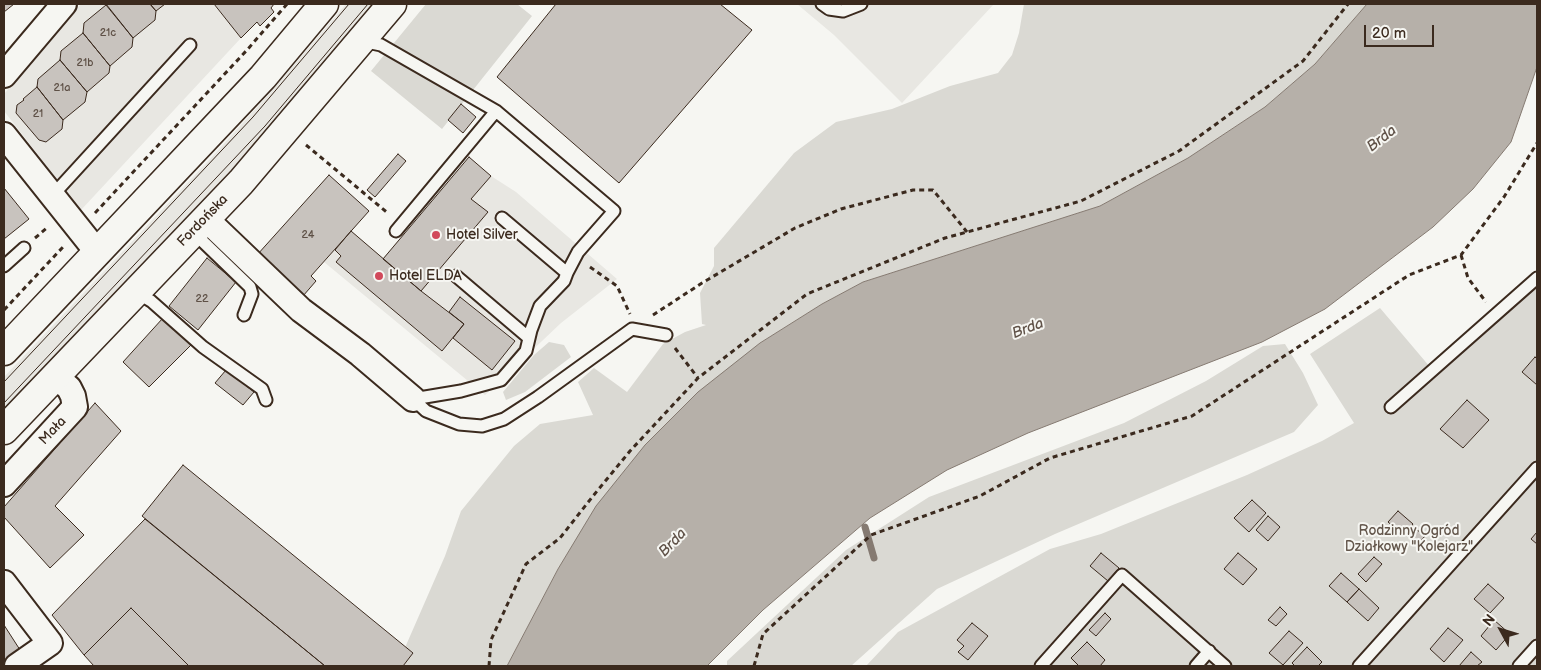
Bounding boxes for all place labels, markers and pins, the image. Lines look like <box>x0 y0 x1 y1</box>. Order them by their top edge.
place label: Hotel Silver <box>446 227 518 243</box>
marker: Hotel Silver <box>430 229 442 241</box>
place label: Hotel ELDA <box>389 268 462 284</box>
marker: Hotel ELDA <box>373 270 385 282</box>

